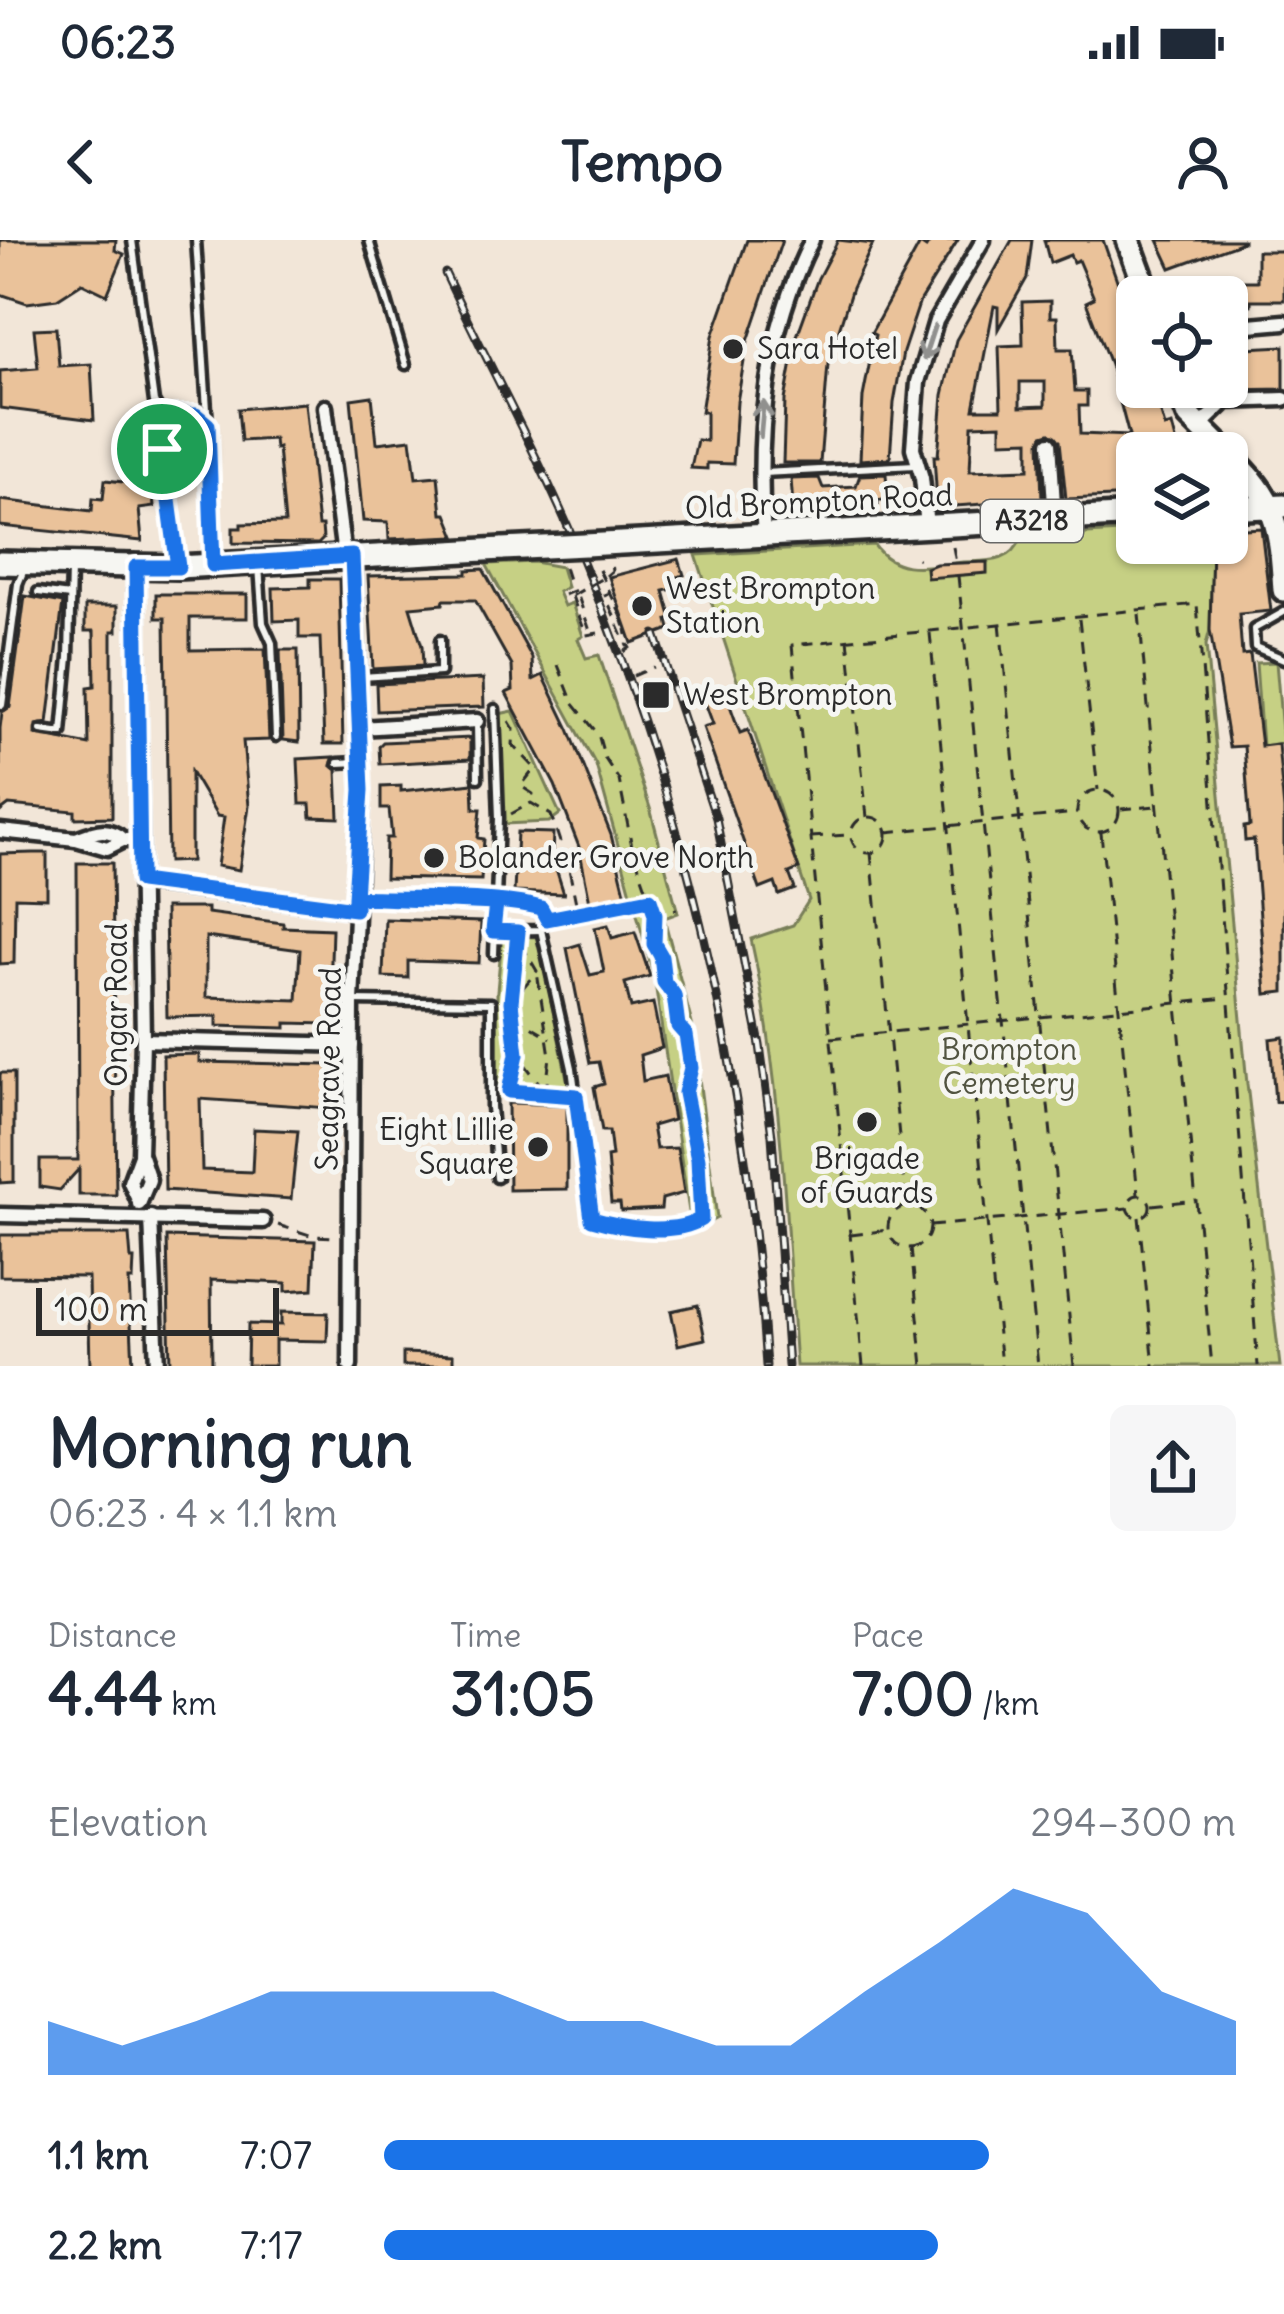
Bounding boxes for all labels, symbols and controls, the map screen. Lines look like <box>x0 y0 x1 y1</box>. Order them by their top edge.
text: 06:23 <box>60 14 176 70</box>
text: Tempo <box>561 128 723 196</box>
icon: back <box>48 129 114 195</box>
icon: person <box>1170 129 1236 195</box>
map controls <box>1116 276 1248 564</box>
button: locate <box>1116 276 1248 408</box>
one-way arrow <box>916 323 938 361</box>
place label: Sara Hotel <box>757 329 898 367</box>
marker: Sara Hotel <box>720 336 746 362</box>
pin <box>111 398 213 500</box>
one-way arrow <box>751 400 774 439</box>
icon: arrive <box>129 416 195 482</box>
button: layers <box>1116 432 1248 564</box>
street label: Old Brompton Road <box>684 475 954 527</box>
road number: A3218 <box>981 500 1083 542</box>
place label: West Brompton Station <box>666 569 875 641</box>
marker: West Brompton Station <box>629 593 655 619</box>
place label: West Brompton <box>683 675 892 713</box>
marker: West Brompton <box>640 679 672 711</box>
place label: Bolander Grove North <box>458 838 754 876</box>
marker: Bolander Grove North <box>421 845 447 871</box>
street label: Ongar Road <box>97 923 135 1087</box>
street label: Seagrave Road <box>307 967 349 1171</box>
park label: Brompton Cemetery <box>941 1030 1077 1102</box>
marker: Brigade of Guards <box>854 1109 880 1135</box>
place label: Eight Lillie Square <box>379 1110 514 1182</box>
marker: Eight Lillie Square <box>525 1134 551 1160</box>
place label: Brigade of Guards <box>800 1139 934 1211</box>
scale bar <box>36 1282 279 1335</box>
text: 100 m <box>54 1288 147 1330</box>
text: Morning run <box>48 1402 412 1485</box>
button: share <box>1110 1405 1236 1531</box>
text: 06:23 · 4 × 1.1 km <box>48 1489 337 1538</box>
text: Distance <box>48 1614 177 1656</box>
text: Time <box>450 1614 521 1656</box>
text: Pace <box>852 1614 924 1656</box>
text: 4.44 <box>48 1656 163 1731</box>
text: 31:05 <box>450 1656 595 1731</box>
text: 7:00 <box>852 1656 974 1731</box>
text: km <box>163 1682 217 1724</box>
text: /km <box>974 1682 1040 1724</box>
text: Elevation <box>48 1798 208 1847</box>
text: 294–300 m <box>1031 1798 1236 1847</box>
text: 1.1 km <box>48 2131 149 2180</box>
text: 7:07 <box>240 2131 312 2180</box>
text: 2.2 km <box>48 2221 162 2270</box>
text: 7:17 <box>240 2221 303 2270</box>

